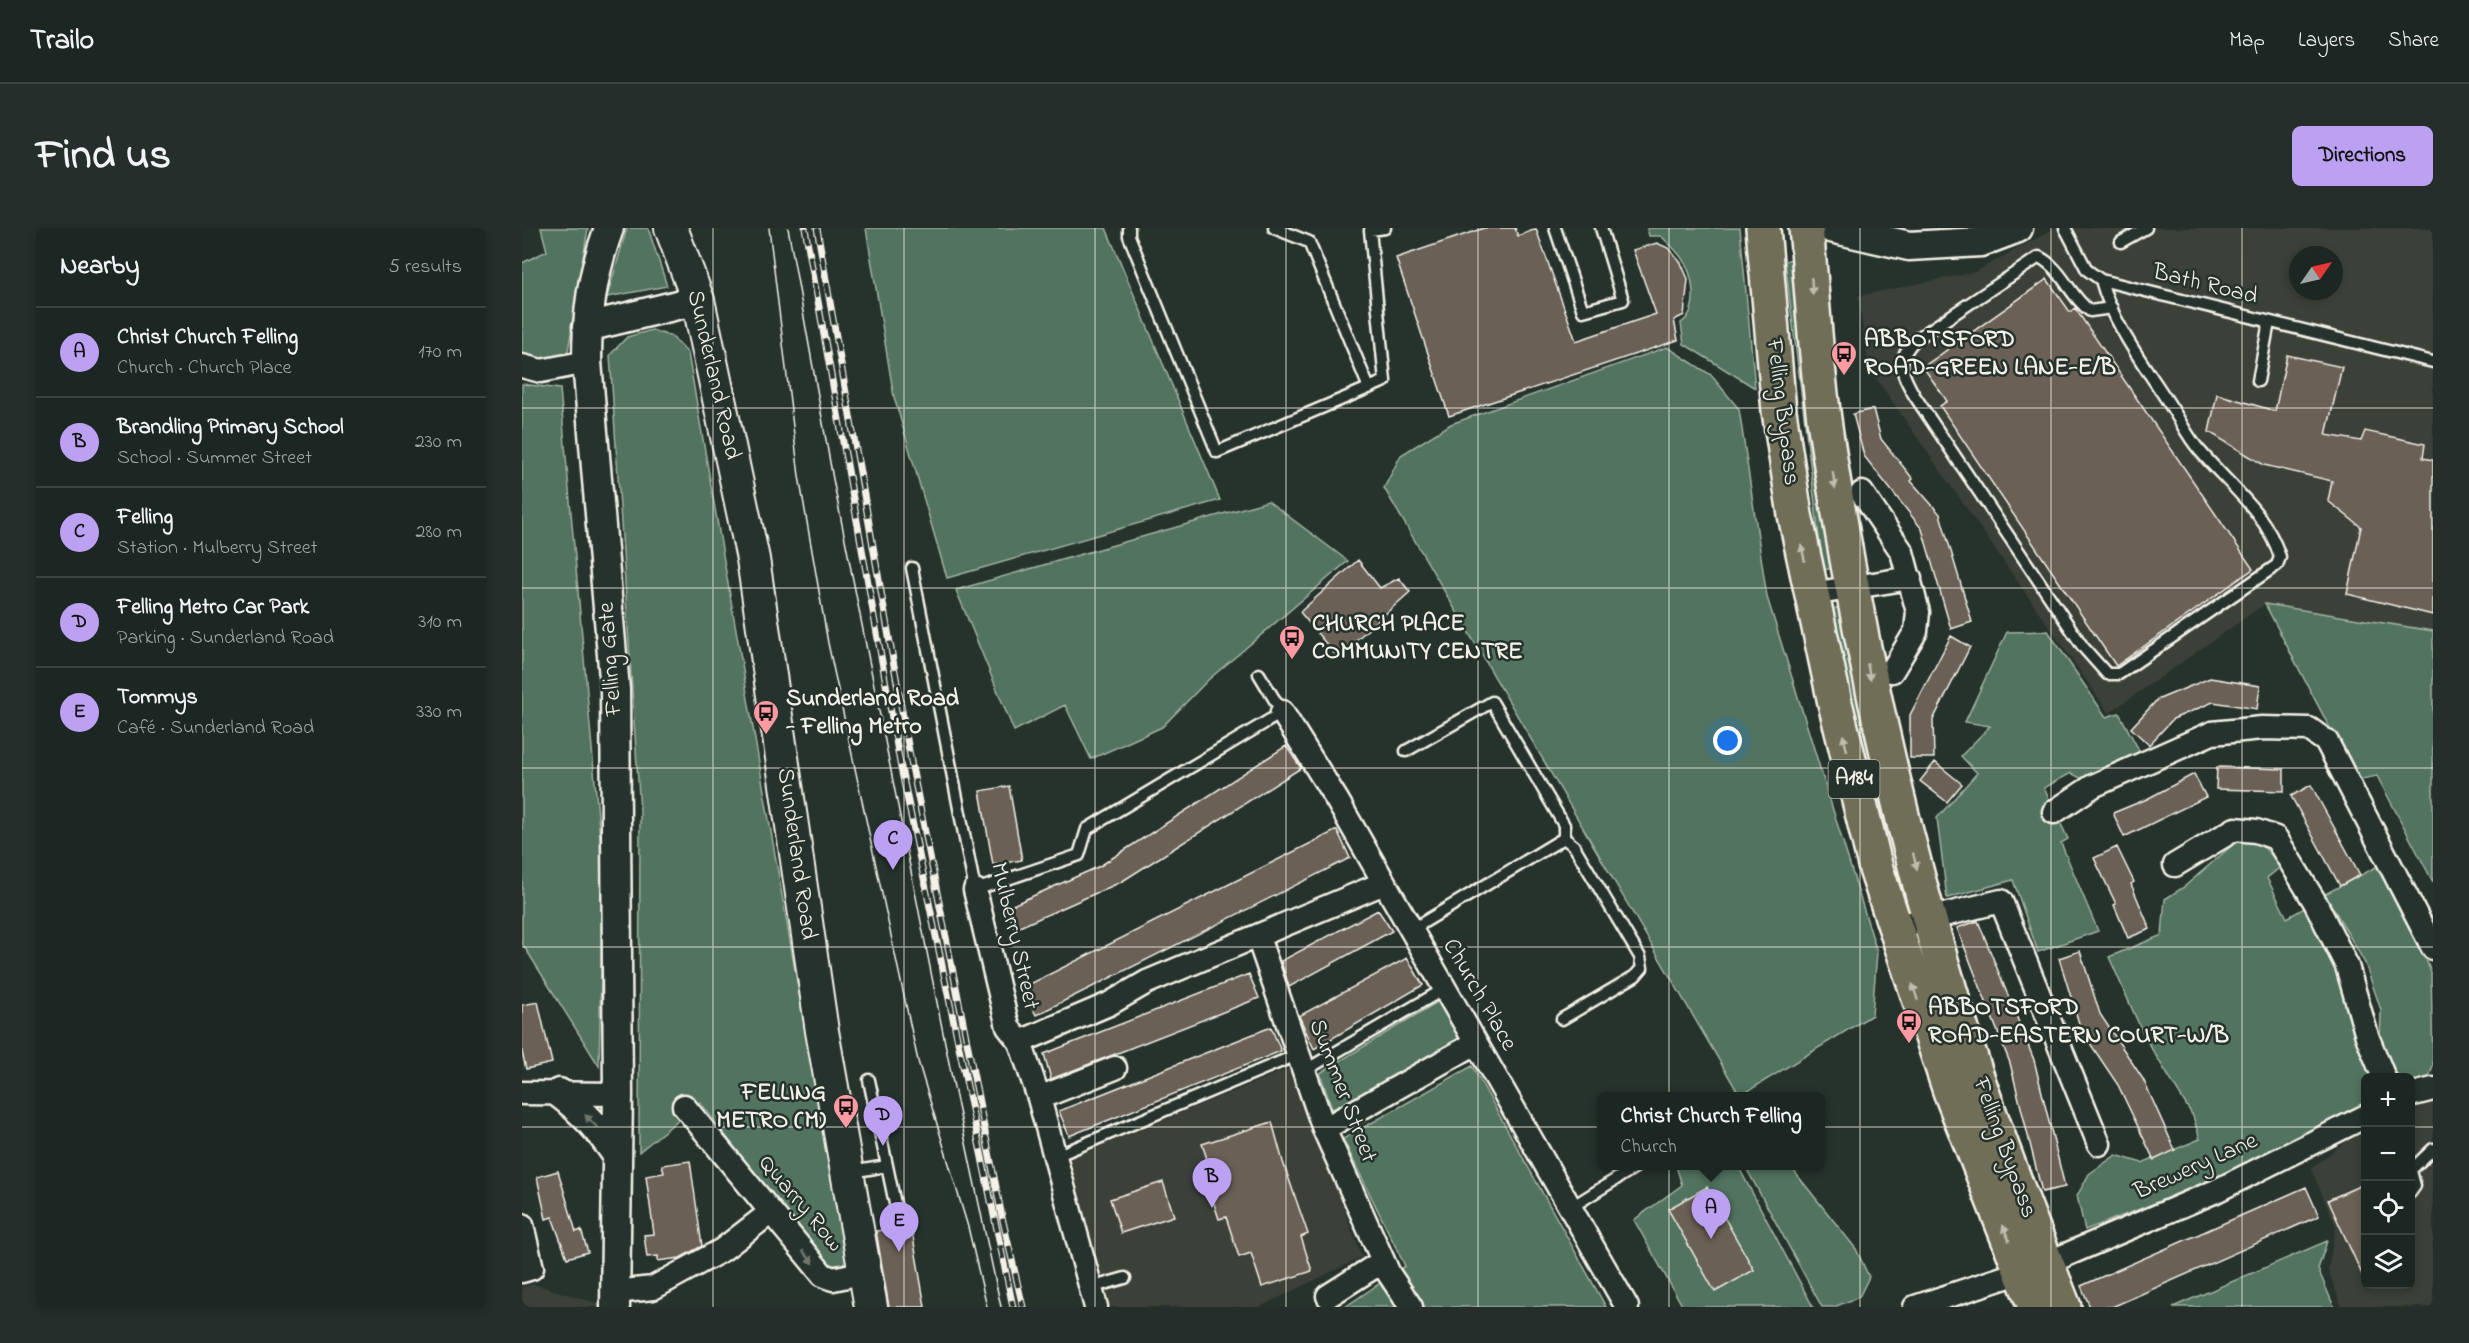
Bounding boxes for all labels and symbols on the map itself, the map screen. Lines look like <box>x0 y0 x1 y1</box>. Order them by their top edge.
north arrow <box>2289 246 2343 300</box>
street label: Bath Road <box>2148 255 2262 315</box>
one-way arrow <box>1807 277 1817 296</box>
street label: Sunderland Road <box>676 287 750 464</box>
place label: ABBOTSFORD ROAD-GREEN LANE-E/B <box>1864 323 2116 386</box>
street label: Felling Bypass <box>1755 336 1808 487</box>
bus stop icon: ABBOTSFORD ROAD-GREEN LANE-E/B <box>1829 339 1859 377</box>
one-way arrow <box>1829 471 1838 490</box>
one-way arrow <box>1798 544 1808 562</box>
street label: Felling Gate <box>590 601 633 718</box>
place label: CHURCH PLACE COMMUNITY CENTRE <box>1312 607 1523 670</box>
bus stop icon: CHURCH PLACE COMMUNITY CENTRE <box>1277 623 1307 661</box>
one-way arrow <box>1864 662 1874 681</box>
place label: Sunderland Road - Felling Metro <box>785 682 960 746</box>
bus stop icon: Sunderland Road - Felling Metro <box>751 698 781 736</box>
your location <box>1713 726 1742 755</box>
one-way arrow <box>1840 734 1850 753</box>
road number: A184 <box>1828 760 1880 798</box>
street label: Sunderland Road <box>767 766 825 943</box>
pin: C <box>874 820 913 870</box>
one-way arrow <box>1911 852 1921 870</box>
street label: Mulberry Street <box>979 859 1048 1013</box>
street label: Church Place <box>1433 932 1525 1058</box>
one-way arrow <box>1910 983 1920 1001</box>
place label: ABBOTSFORD ROAD-EASTERN COURT-W/B <box>1928 991 2229 1054</box>
bus stop icon: ABBOTSFORD ROAD-EASTERN COURT-W/B <box>1894 1007 1924 1045</box>
street label: Summer Street <box>1299 1014 1385 1168</box>
street label: Felling Bypass <box>1961 1072 2046 1224</box>
place label: FELLING METRO (M) <box>716 1076 826 1139</box>
bus stop icon: FELLING METRO (M) <box>831 1092 861 1130</box>
pin: D <box>864 1096 902 1146</box>
one-way arrow <box>585 1114 599 1128</box>
street label: Brewery Lane <box>2128 1124 2264 1211</box>
street label: Quarry Row <box>748 1148 851 1261</box>
pin: B <box>1192 1158 1232 1208</box>
pin: A <box>1692 1190 1730 1239</box>
pin: E <box>880 1202 919 1252</box>
one-way arrow <box>2000 1224 2010 1242</box>
one-way arrow <box>801 1249 814 1264</box>

